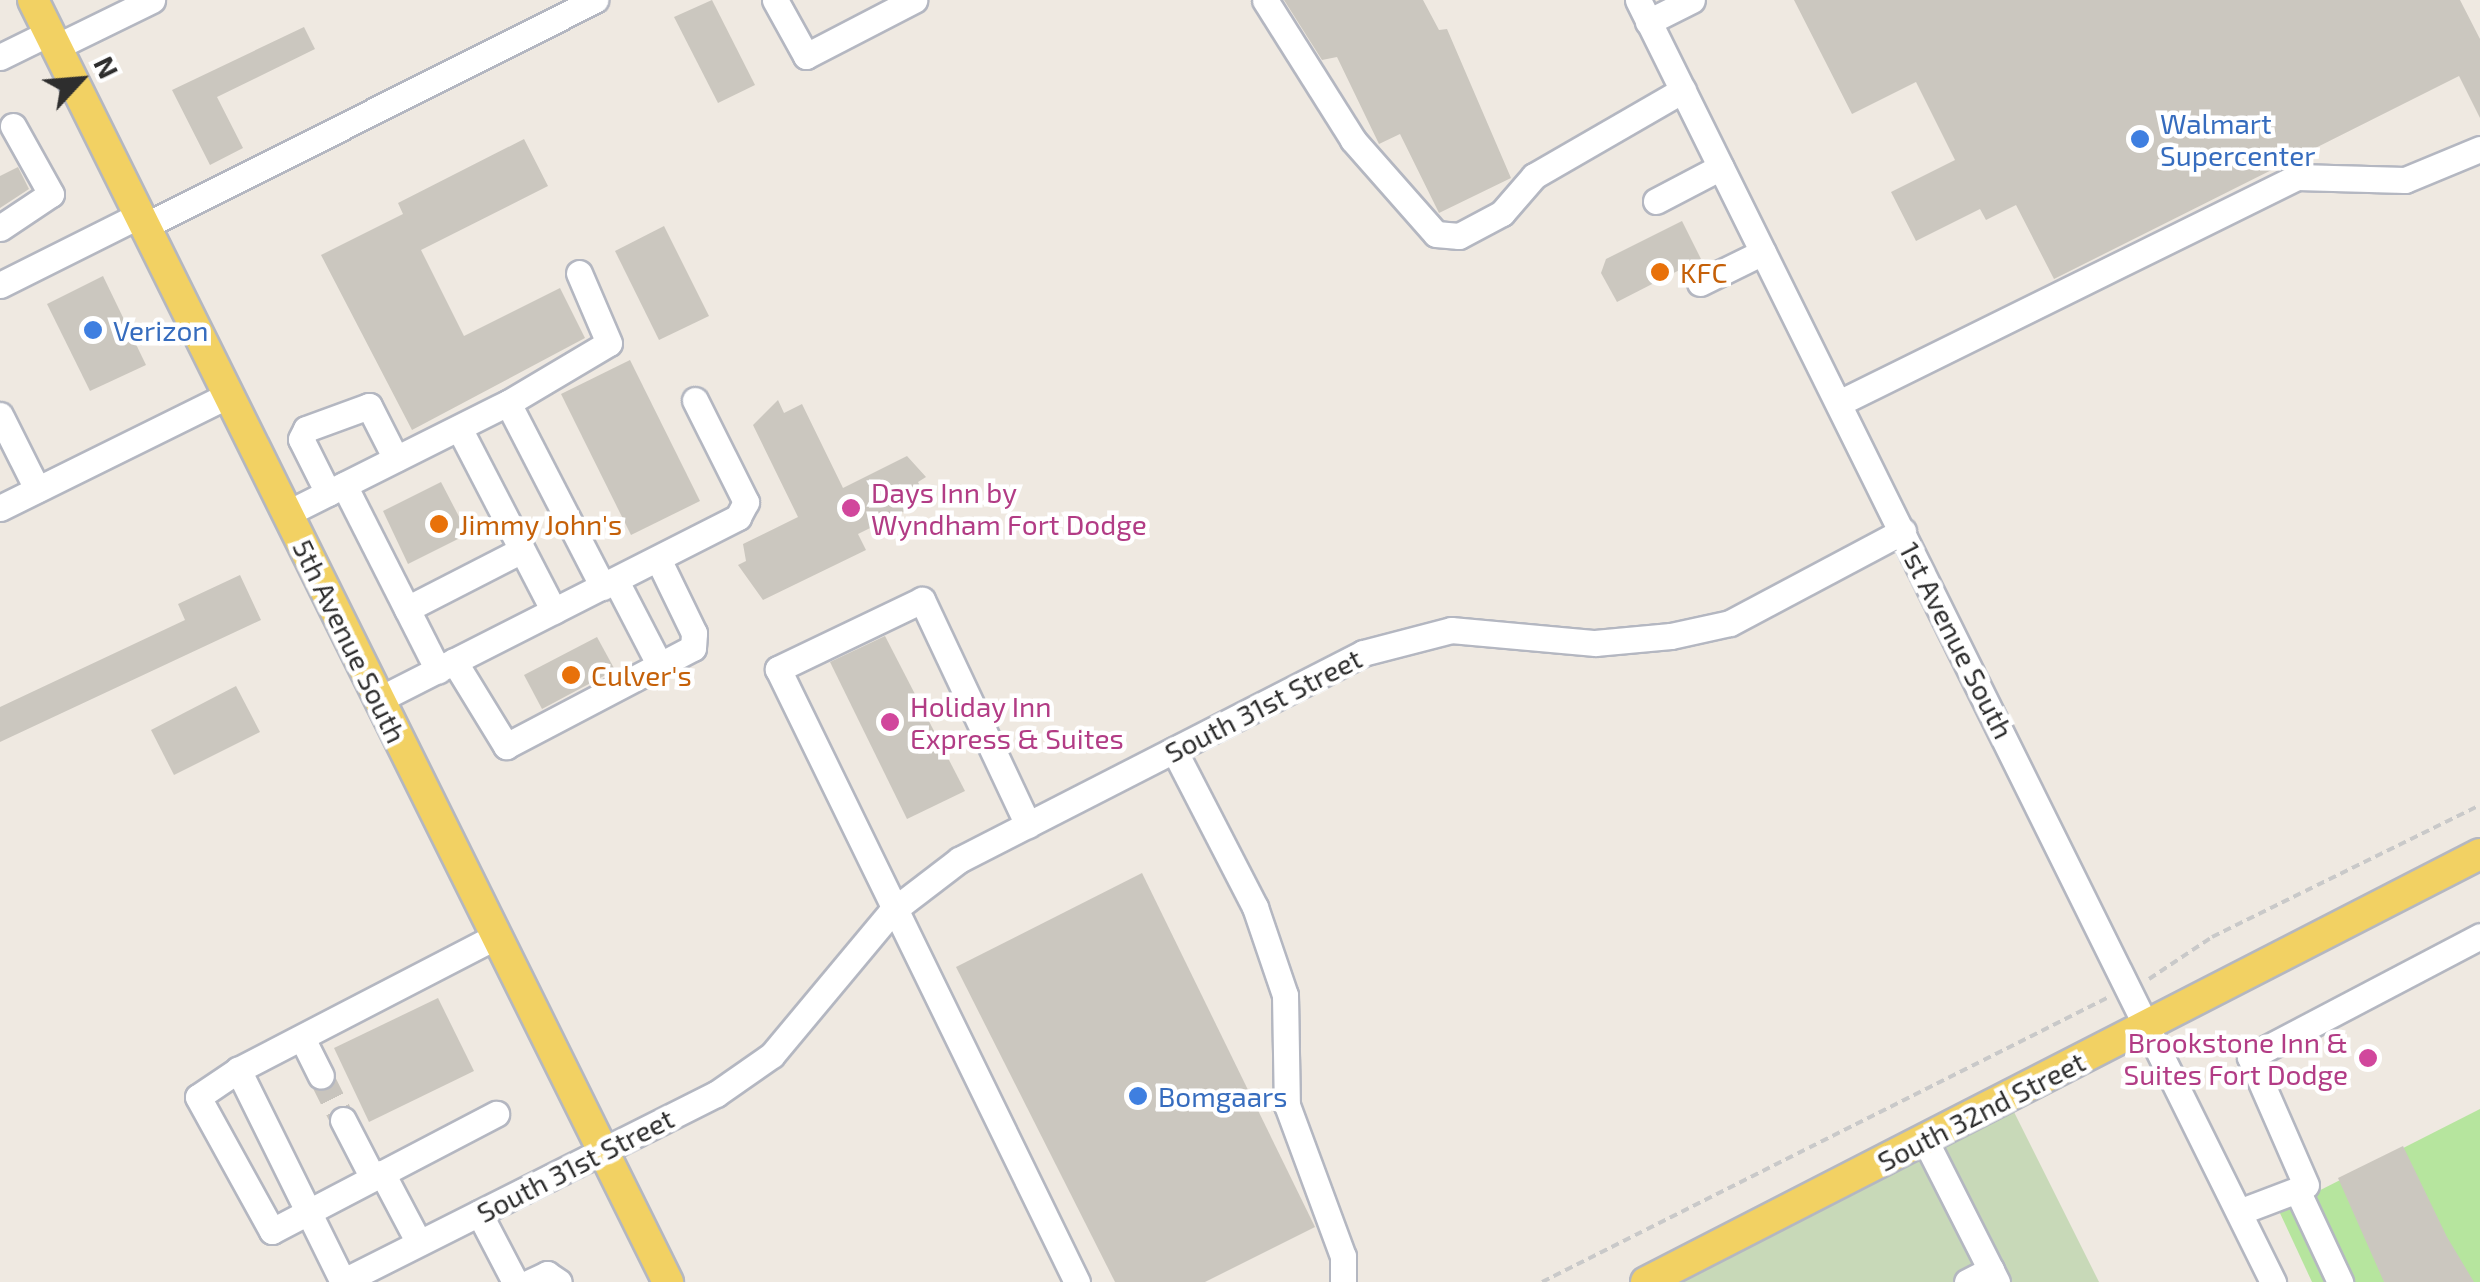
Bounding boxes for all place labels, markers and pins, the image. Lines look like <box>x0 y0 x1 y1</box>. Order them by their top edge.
place label: Walmart Supercenter <box>2160 106 2316 172</box>
marker: Walmart Supercenter <box>2129 128 2151 150</box>
place label: KFC <box>1680 255 1727 289</box>
marker: KFC <box>1649 261 1671 283</box>
place label: Verizon <box>113 313 209 347</box>
marker: Verizon <box>82 319 104 341</box>
place label: Days Inn by Wyndham Fort Dodge <box>871 475 1147 541</box>
marker: Days Inn by Wyndham Fort Dodge <box>840 497 862 519</box>
place label: Jimmy John's <box>459 507 623 541</box>
marker: Jimmy John's <box>428 513 450 535</box>
place label: Culver's <box>591 658 692 692</box>
marker: Culver's <box>560 664 582 686</box>
place label: Holiday Inn Express & Suites <box>910 689 1124 755</box>
marker: Holiday Inn Express & Suites <box>879 711 901 733</box>
place label: Brookstone Inn & Suites Fort Dodge <box>2123 1025 2348 1091</box>
marker: Brookstone Inn & Suites Fort Dodge <box>2357 1047 2379 1069</box>
place label: Bomgaars <box>1158 1079 1287 1113</box>
marker: Bomgaars <box>1127 1085 1149 1107</box>

